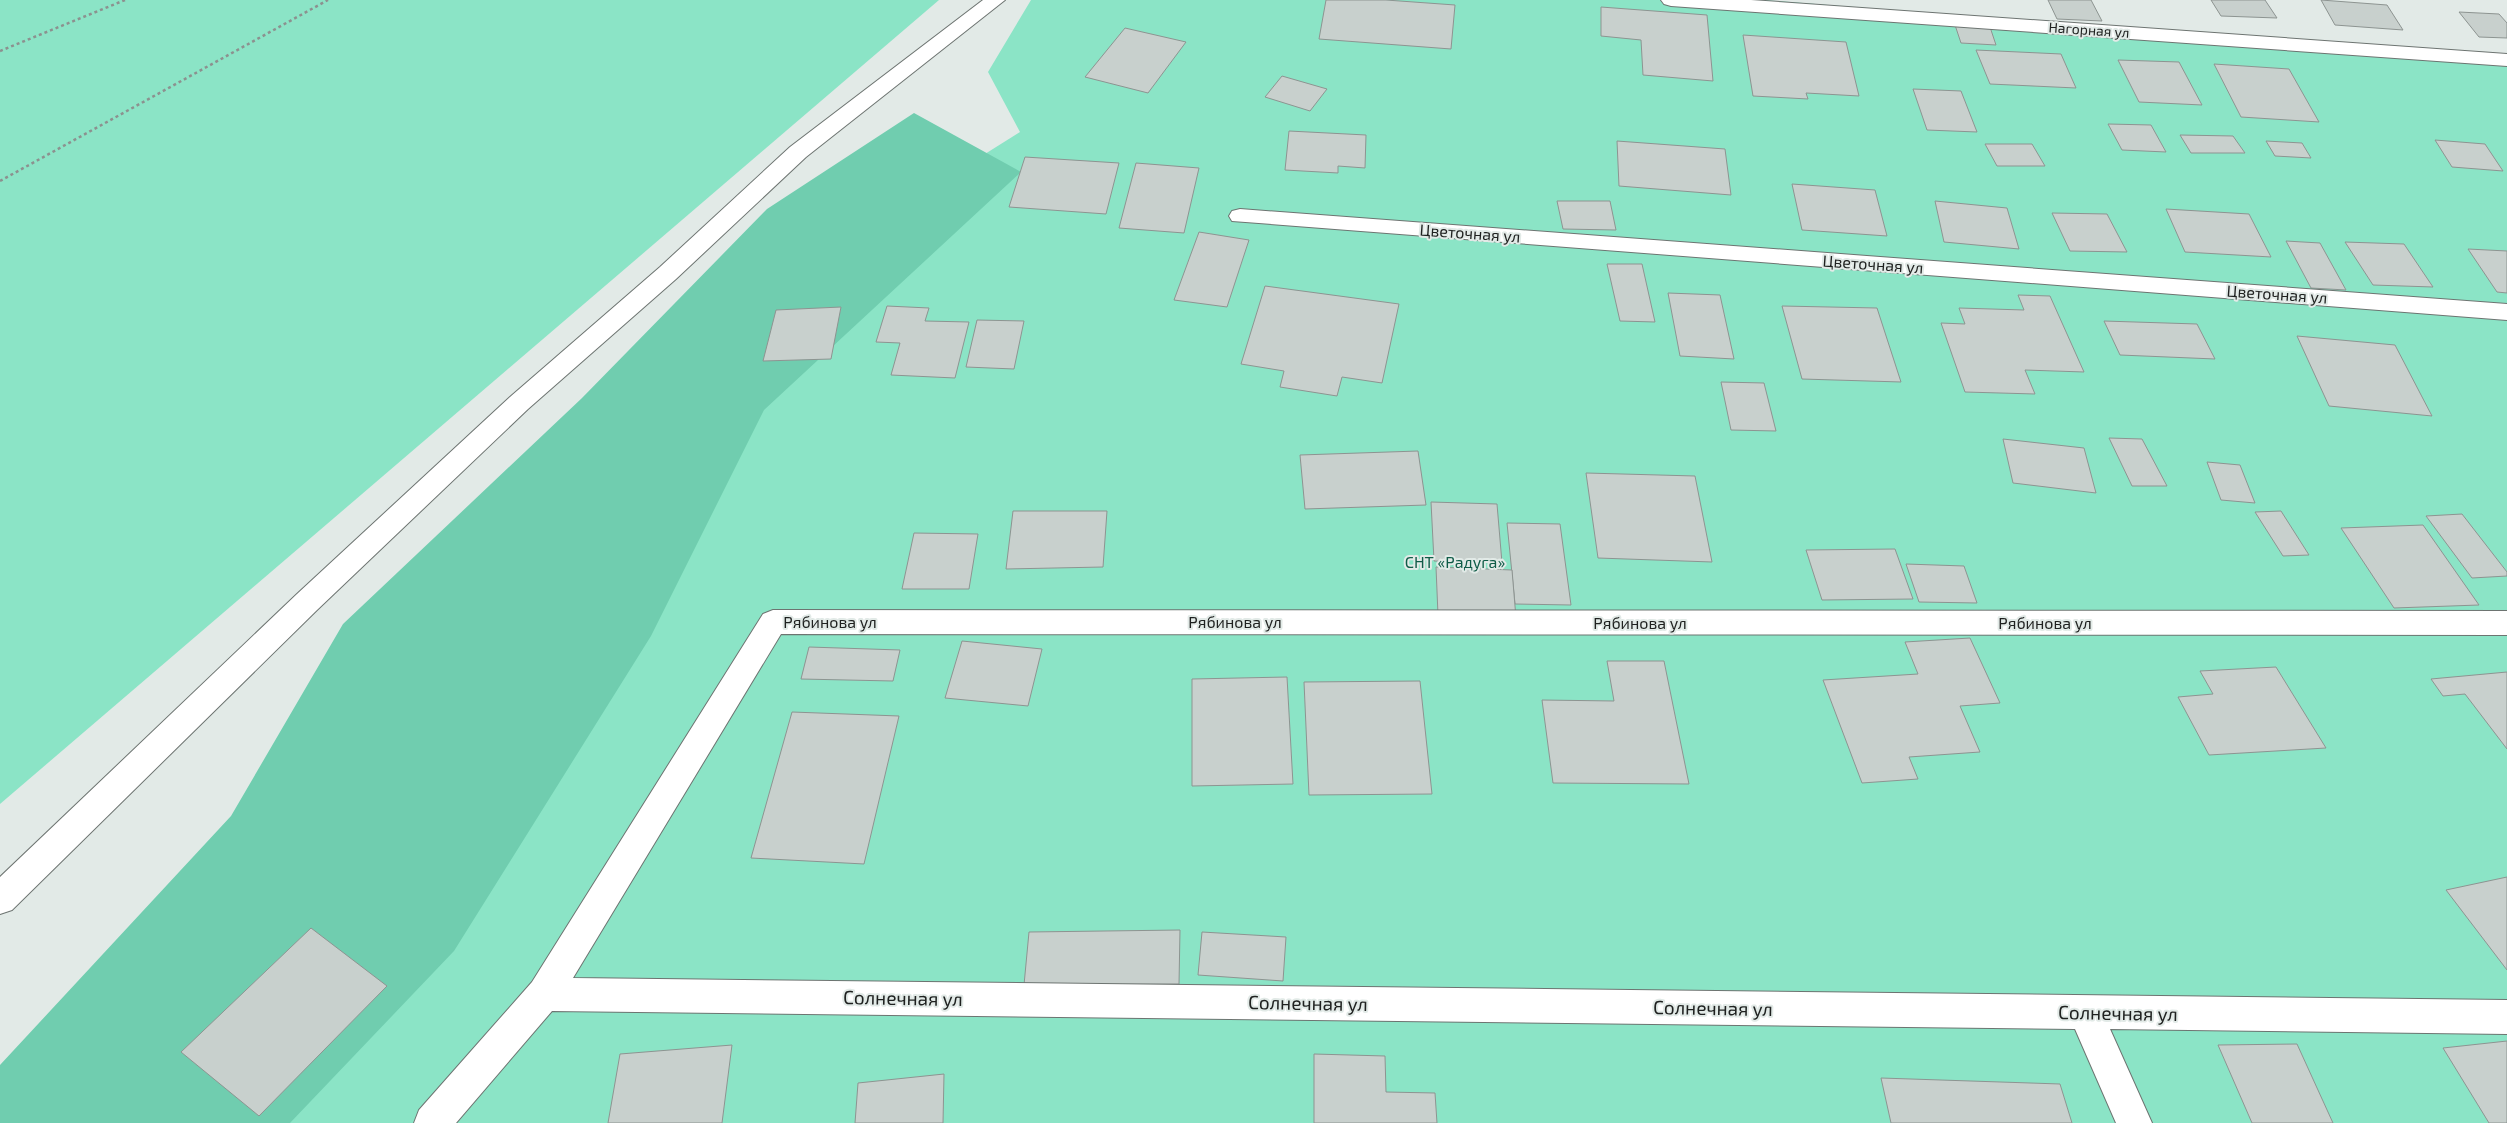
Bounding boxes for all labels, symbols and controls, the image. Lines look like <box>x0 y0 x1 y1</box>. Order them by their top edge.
street label: Нагорная ул <box>2048 18 2130 41</box>
street label: Цветочная ул <box>1419 220 1521 246</box>
street label: Цветочная ул <box>1822 251 1924 277</box>
street label: Цветочная ул <box>2226 281 2328 307</box>
park label: СНТ «Радуга» <box>1405 552 1505 572</box>
street label: Рябинова ул <box>783 612 877 632</box>
street label: Рябинова ул <box>1188 612 1282 632</box>
street label: Рябинова ул <box>1593 613 1687 633</box>
street label: Рябинова ул <box>1998 613 2092 633</box>
street label: Солнечная ул <box>843 985 963 1011</box>
street label: Солнечная ул <box>1248 990 1368 1016</box>
street label: Солнечная ул <box>1653 995 1773 1021</box>
street label: Солнечная ул <box>2058 1000 2178 1026</box>

